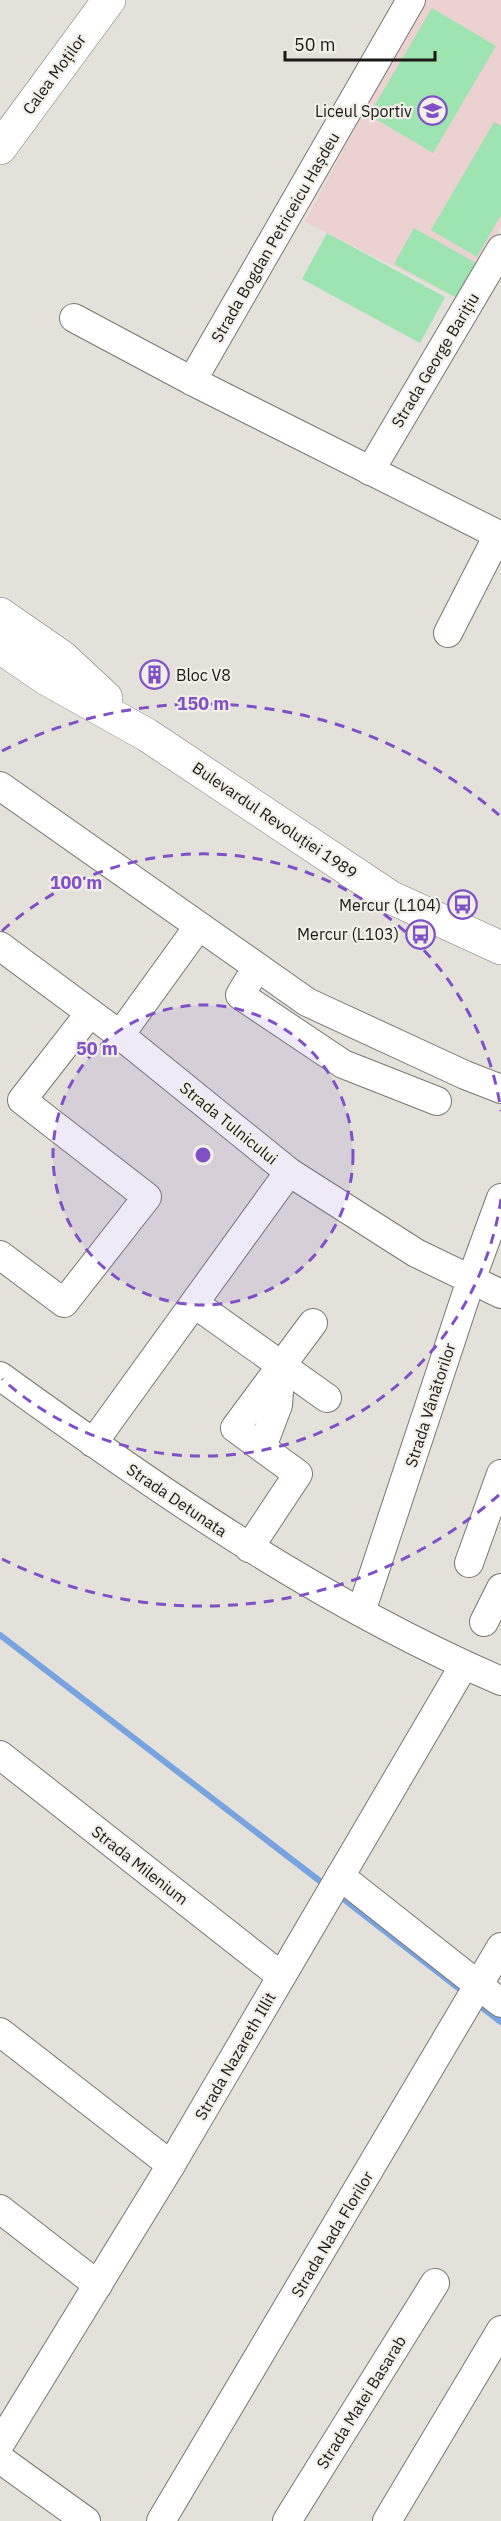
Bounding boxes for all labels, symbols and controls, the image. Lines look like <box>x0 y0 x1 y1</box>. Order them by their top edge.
scale bar <box>285 24 435 62</box>
street label: Calea Moților <box>18 30 91 119</box>
text: 50 m <box>294 33 336 56</box>
school or university icon: Liceul Sportiv <box>417 95 449 127</box>
place label: Liceul Sportiv <box>315 101 412 121</box>
street label: Strada Bogdan Petriceicu Hașdeu <box>206 128 344 346</box>
street label: Strada George Barițiu <box>387 289 484 432</box>
building icon: Bloc V8 <box>139 659 171 691</box>
place label: Bloc V8 <box>176 665 231 685</box>
text: 150 m <box>177 692 229 715</box>
street label: Bulevardul Revoluției 1989 <box>188 757 361 883</box>
text: 100 m <box>50 871 102 894</box>
bus stop icon: Mercur (L104) <box>446 889 478 921</box>
place label: Mercur (L104) <box>339 895 441 915</box>
bus stop icon: Mercur (L103) <box>404 918 436 950</box>
place label: Mercur (L103) <box>297 924 399 944</box>
text: 50 m <box>76 1037 118 1060</box>
street label: Strada Tulnicului <box>176 1077 282 1169</box>
centre of rings <box>193 1145 213 1165</box>
street label: Strada Vânătorilor <box>400 1340 460 1470</box>
street label: Strada Detunata <box>123 1459 231 1541</box>
street label: Strada Milenium <box>88 1821 192 1909</box>
street label: Strada Nazareth Illit <box>190 1988 280 2124</box>
street label: Strada Nada Florilor <box>286 2167 378 2301</box>
street label: Strada Matei Basarab <box>312 2332 410 2472</box>

